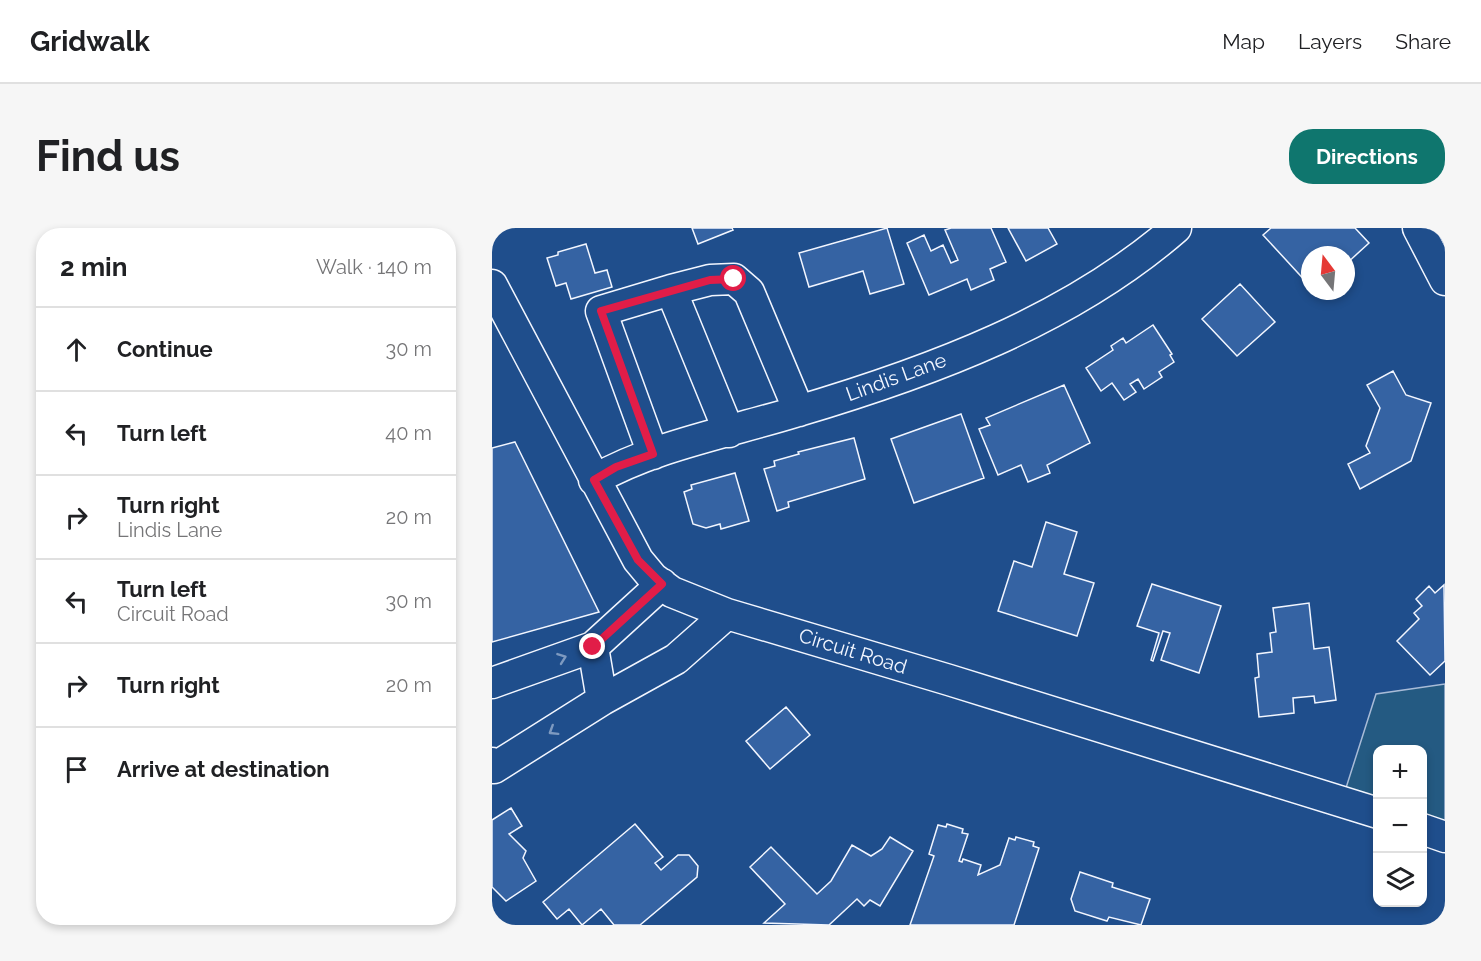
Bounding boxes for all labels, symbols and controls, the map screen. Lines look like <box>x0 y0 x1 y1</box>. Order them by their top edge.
text: Gridwalk <box>30 25 150 58</box>
text: Map <box>1222 29 1265 54</box>
text: Layers <box>1298 29 1362 54</box>
text: Share <box>1395 29 1451 54</box>
button: Directions <box>1289 129 1445 184</box>
text: Find us <box>36 132 180 181</box>
north arrow <box>1301 246 1355 300</box>
text: 2 min <box>60 252 127 282</box>
text: Walk · 140 m <box>316 255 432 279</box>
route start <box>720 265 746 291</box>
icon: ahead <box>60 333 93 366</box>
text: Continue <box>117 336 213 362</box>
text: 30 m <box>386 337 432 361</box>
street label: Lindis Lane <box>842 348 950 406</box>
icon: left <box>60 417 93 450</box>
text: Turn left <box>117 420 207 446</box>
text: 40 m <box>385 421 432 445</box>
text: Turn right <box>117 492 220 518</box>
icon: right <box>60 501 93 534</box>
text: 20 m <box>386 505 432 529</box>
text: Lindis Lane <box>117 518 222 542</box>
text: Turn left <box>117 576 207 602</box>
icon: left <box>60 585 93 618</box>
text: 30 m <box>386 589 432 613</box>
text: Circuit Road <box>117 602 229 626</box>
street label: Circuit Road <box>796 623 910 679</box>
route end <box>579 633 605 659</box>
one-way arrow <box>556 653 567 665</box>
icon: right <box>60 669 93 702</box>
text: Turn right <box>117 672 220 698</box>
text: 20 m <box>386 673 432 697</box>
one-way arrow <box>549 723 559 735</box>
map controls <box>1373 745 1427 907</box>
button: + <box>1373 745 1427 799</box>
icon: arrive <box>60 753 93 786</box>
text: Arrive at destination <box>117 756 330 782</box>
button: − <box>1373 799 1427 853</box>
button: layers <box>1373 853 1427 907</box>

